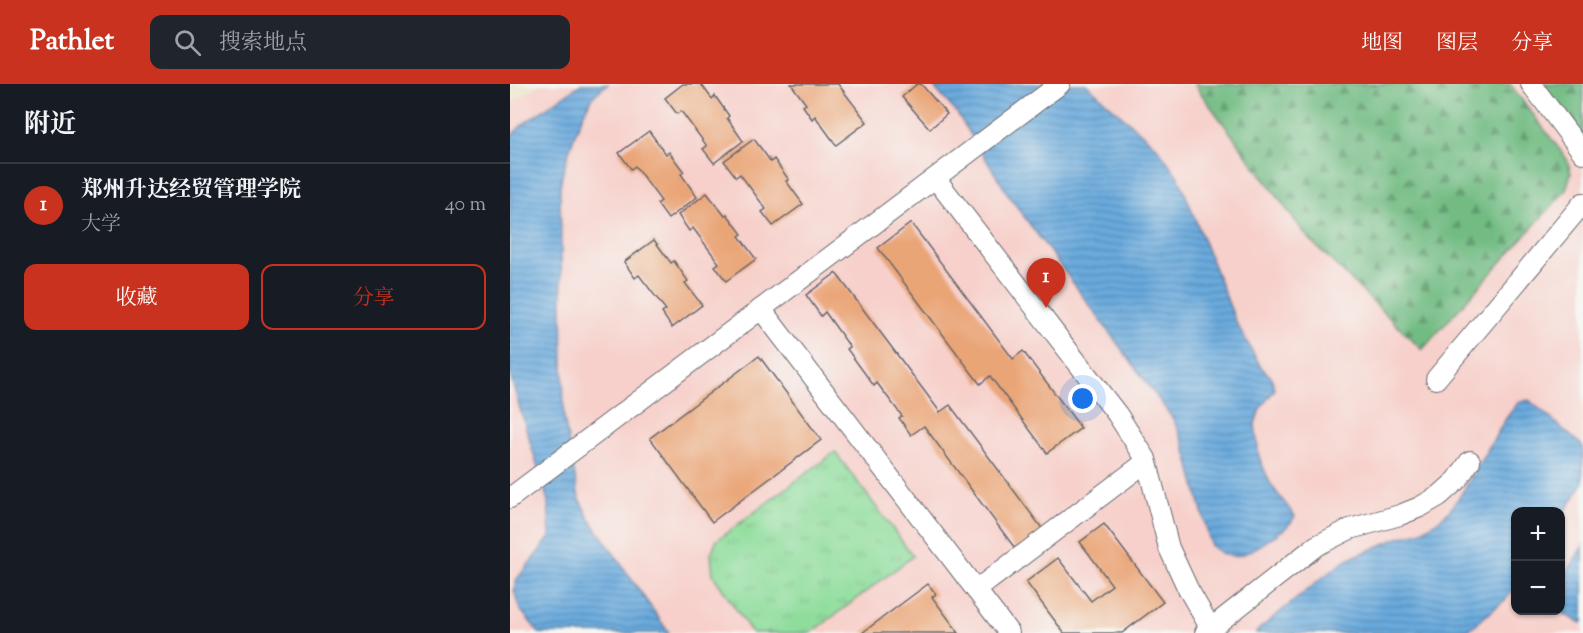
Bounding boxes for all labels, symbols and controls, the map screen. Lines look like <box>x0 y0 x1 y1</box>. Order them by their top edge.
search box <box>150 15 570 69</box>
text: Pathlet <box>30 22 114 62</box>
icon: search <box>171 26 204 59</box>
text: 搜索地点 <box>219 28 307 60</box>
text: 地图 <box>1361 29 1403 59</box>
text: 图层 <box>1436 29 1478 59</box>
text: 分享 <box>1511 29 1553 59</box>
text: 附近 <box>24 107 76 144</box>
text: 郑州升达经贸管理学院 <box>81 175 301 207</box>
text: 1 <box>40 191 47 220</box>
text: 40 m <box>445 191 486 220</box>
text: 大学 <box>81 211 121 240</box>
pin: 1 <box>1026 258 1066 308</box>
button: 收藏 <box>24 264 249 330</box>
button: 分享 <box>261 264 486 330</box>
your location <box>1068 384 1097 413</box>
map controls <box>1511 507 1565 615</box>
button: + <box>1511 507 1565 561</box>
button: − <box>1511 561 1565 615</box>

